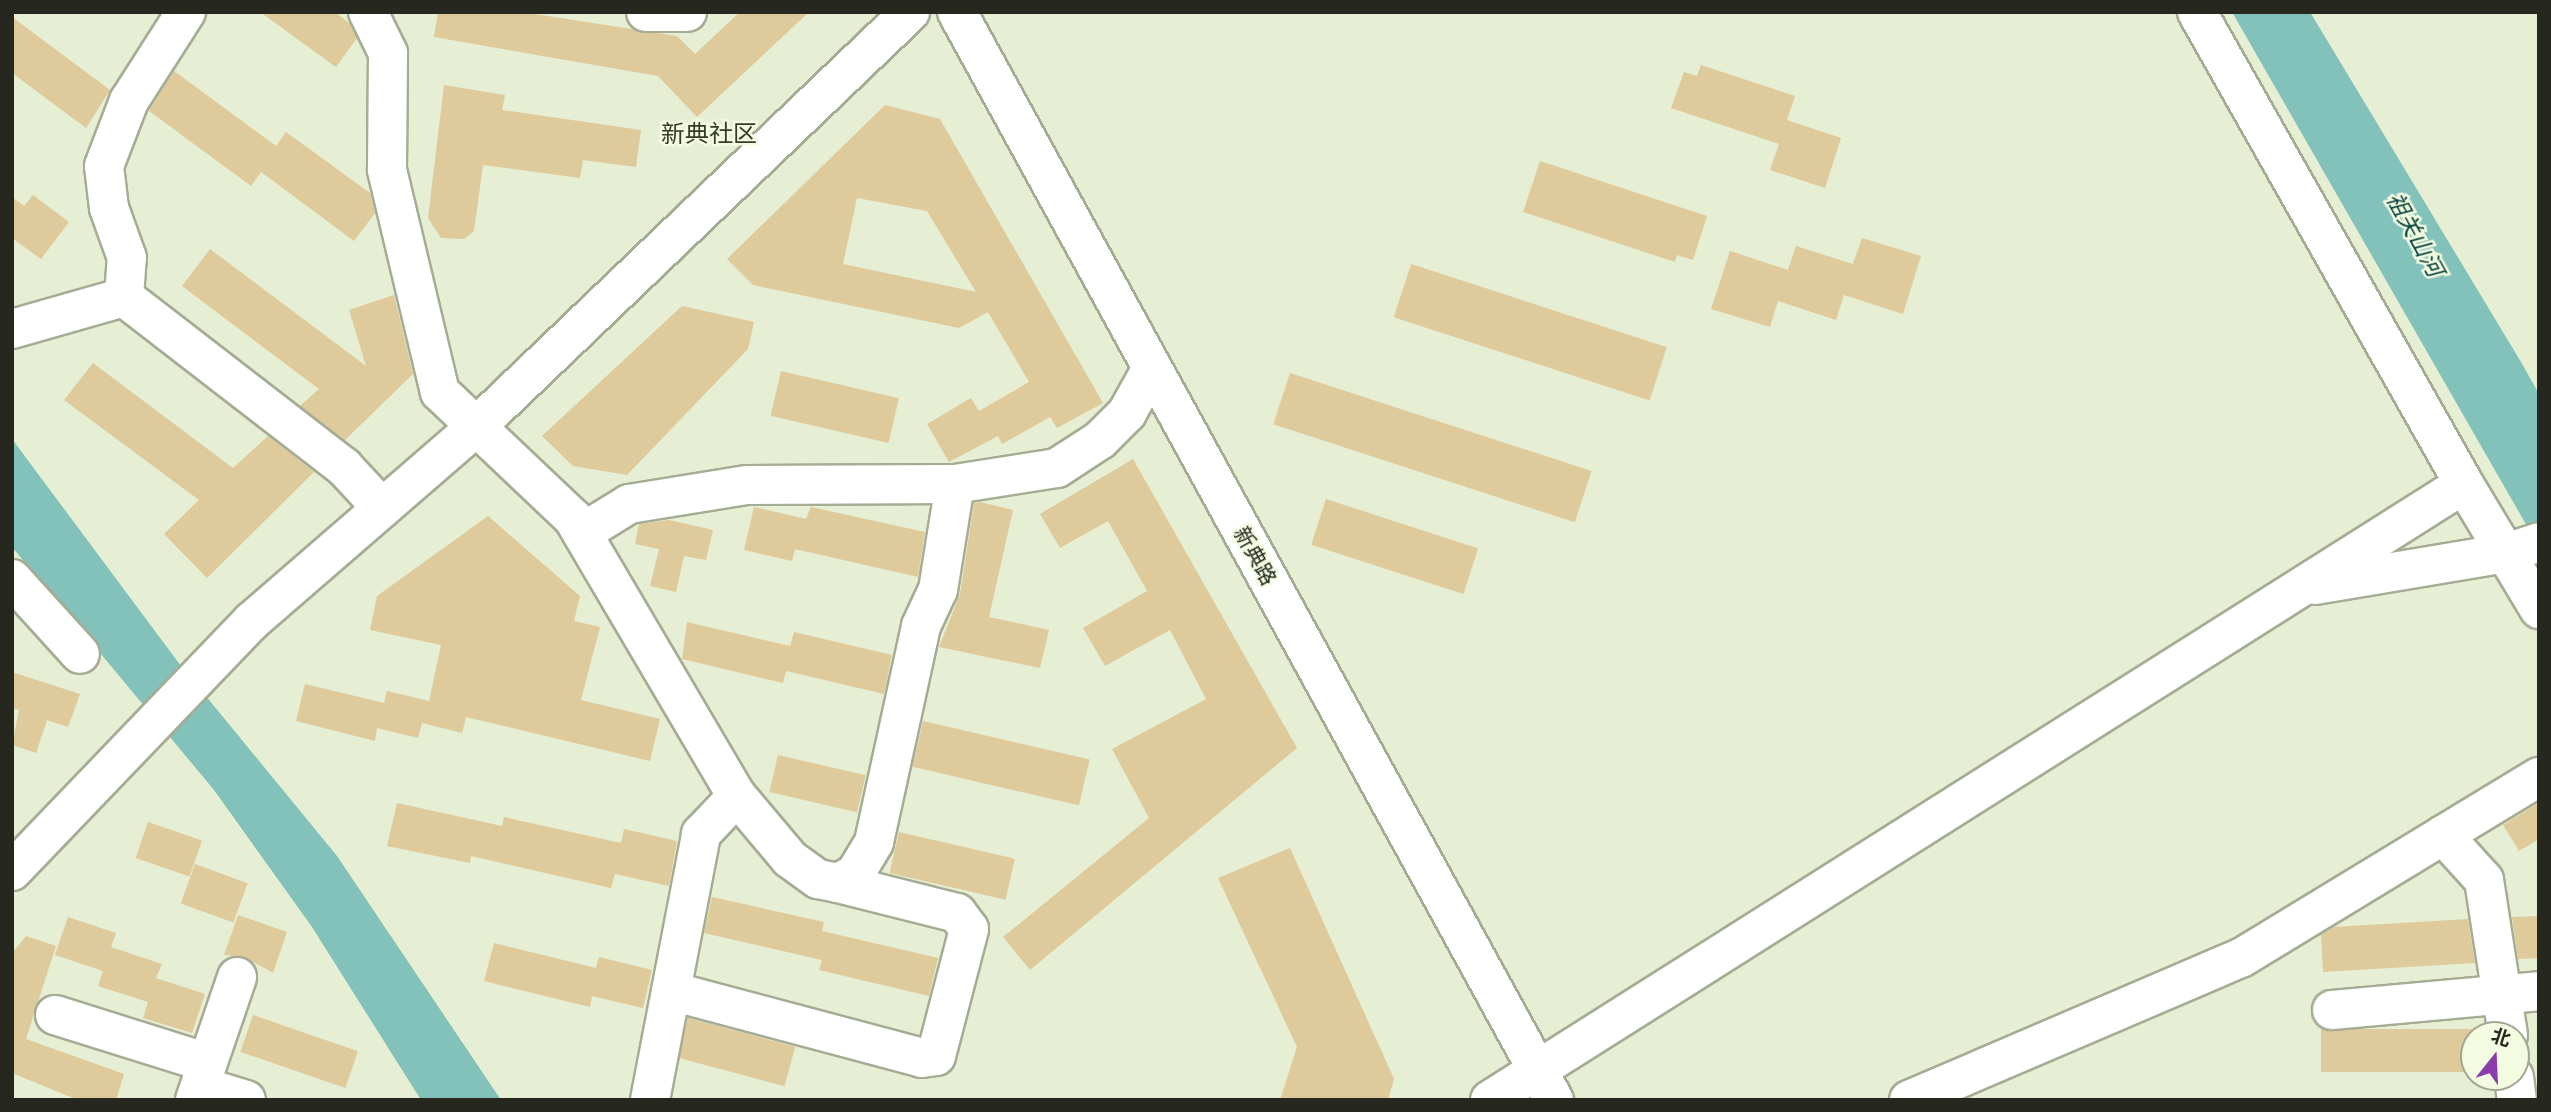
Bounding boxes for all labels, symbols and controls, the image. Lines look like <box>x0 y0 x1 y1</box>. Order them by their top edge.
district label: 新典社区 <box>661 121 757 149</box>
water label: 祖关山河 <box>2380 188 2448 282</box>
street label: 新典路 <box>1229 522 1281 590</box>
north arrow <box>2460 1021 2530 1091</box>
text: 北 <box>2488 1024 2514 1051</box>

